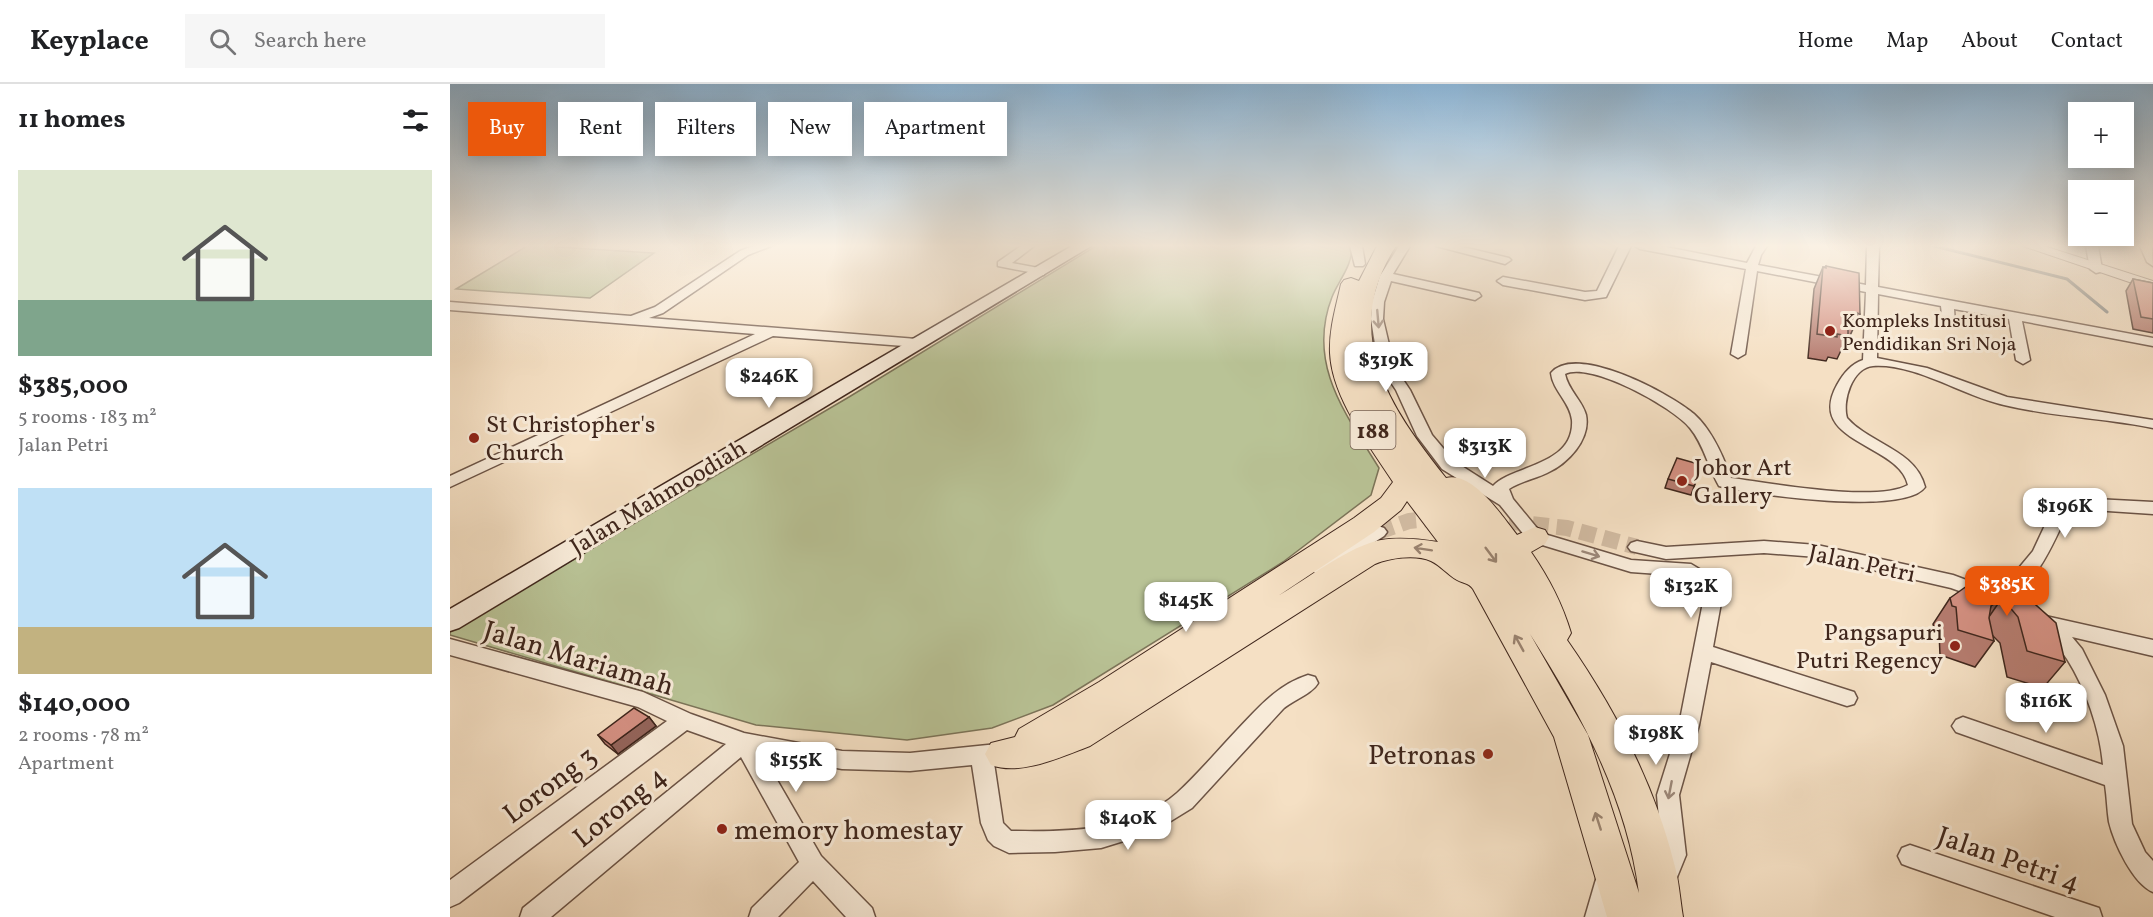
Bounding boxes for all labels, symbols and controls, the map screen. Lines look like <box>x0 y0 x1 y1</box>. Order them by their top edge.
search box <box>185 14 605 68</box>
text: Keyplace <box>30 22 149 61</box>
icon: search <box>206 25 239 58</box>
text: Search here <box>254 26 366 57</box>
text: Home <box>1798 27 1853 56</box>
text: Map <box>1886 27 1928 56</box>
text: About <box>1961 27 2018 56</box>
text: Contact <box>2051 27 2123 56</box>
text: 11 homes <box>18 102 125 138</box>
chip: Buy <box>468 102 546 156</box>
chip: Rent <box>558 102 643 156</box>
chip: Filters <box>655 102 756 156</box>
chip: New <box>768 102 852 156</box>
chip: Apartment <box>864 102 1007 156</box>
map controls <box>2068 102 2134 246</box>
button: + <box>2068 102 2134 168</box>
icon: filters <box>399 104 432 137</box>
button: − <box>2068 180 2134 246</box>
icon: home <box>171 209 279 317</box>
place label: Kompleks Institusi Pendidikan Sri Noja <box>1842 308 2017 359</box>
one-way arrow <box>1373 309 1384 328</box>
marker: Kompleks Institusi Pendidikan Sri Noja <box>1823 324 1837 338</box>
pin: $319K <box>1344 342 1428 393</box>
text: $319K <box>1359 347 1413 375</box>
pin: $246K <box>727 358 811 409</box>
text: $246K <box>740 363 798 391</box>
text: $385,000 <box>18 368 128 404</box>
text: 5 rooms · 183 m² <box>18 404 157 432</box>
place label: St Christopher's Church <box>486 409 655 471</box>
road number: 188 <box>1350 411 1396 449</box>
pin: $313K <box>1443 428 1527 479</box>
marker: St Christopher's Church <box>467 431 481 445</box>
text: Jalan Petri <box>18 432 109 460</box>
street label: Jalan Mahmoodiah <box>564 433 754 565</box>
text: $313K <box>1458 433 1512 461</box>
place label: Johor Art Gallery <box>1694 452 1792 514</box>
marker: Johor Art Gallery <box>1675 474 1689 488</box>
pin: $196K <box>2023 488 2107 539</box>
text: $196K <box>2037 493 2093 521</box>
icon: home <box>171 527 279 635</box>
street label: Jalan Petri <box>1805 537 1918 593</box>
one-way arrow <box>1414 544 1434 555</box>
one-way arrow <box>1485 547 1498 563</box>
one-way arrow <box>1581 549 1600 560</box>
pin: $385K <box>1965 566 2049 617</box>
pin: $132K <box>1649 568 1733 619</box>
text: $385K <box>1979 571 2035 599</box>
text: $132K <box>1664 573 1718 601</box>
pin: $145K <box>1144 582 1228 633</box>
text: $145K <box>1158 587 1214 615</box>
street label: Jalan Mariamah <box>478 612 678 707</box>
place label: Pangsapuri Putri Regency <box>1796 617 1943 679</box>
one-way arrow <box>1513 635 1524 653</box>
marker: Pangsapuri Putri Regency <box>1948 639 1962 653</box>
pin: $116K <box>2004 683 2088 734</box>
text: $140,000 <box>18 686 130 722</box>
text: $116K <box>2020 688 2072 716</box>
pin: $198K <box>1614 715 1698 766</box>
text: $198K <box>1628 720 1684 748</box>
text: 2 rooms · 78 m² <box>18 722 149 750</box>
place label: Petronas <box>1368 737 1476 776</box>
street label: Lorong 3 <box>496 738 605 834</box>
pin: $155K <box>754 742 838 793</box>
text: $155K <box>770 747 822 775</box>
marker: Petronas <box>1481 747 1495 761</box>
text: Apartment <box>18 750 114 778</box>
street label: Lorong 4 <box>565 758 676 858</box>
one-way arrow <box>1664 780 1675 799</box>
pin: $140K <box>1086 800 1170 851</box>
text: $140K <box>1099 805 1157 833</box>
place label: memory homestay <box>734 812 963 851</box>
one-way arrow <box>1592 812 1603 831</box>
street label: Jalan Petri 4 <box>1931 818 2085 903</box>
marker: memory homestay <box>715 822 729 836</box>

